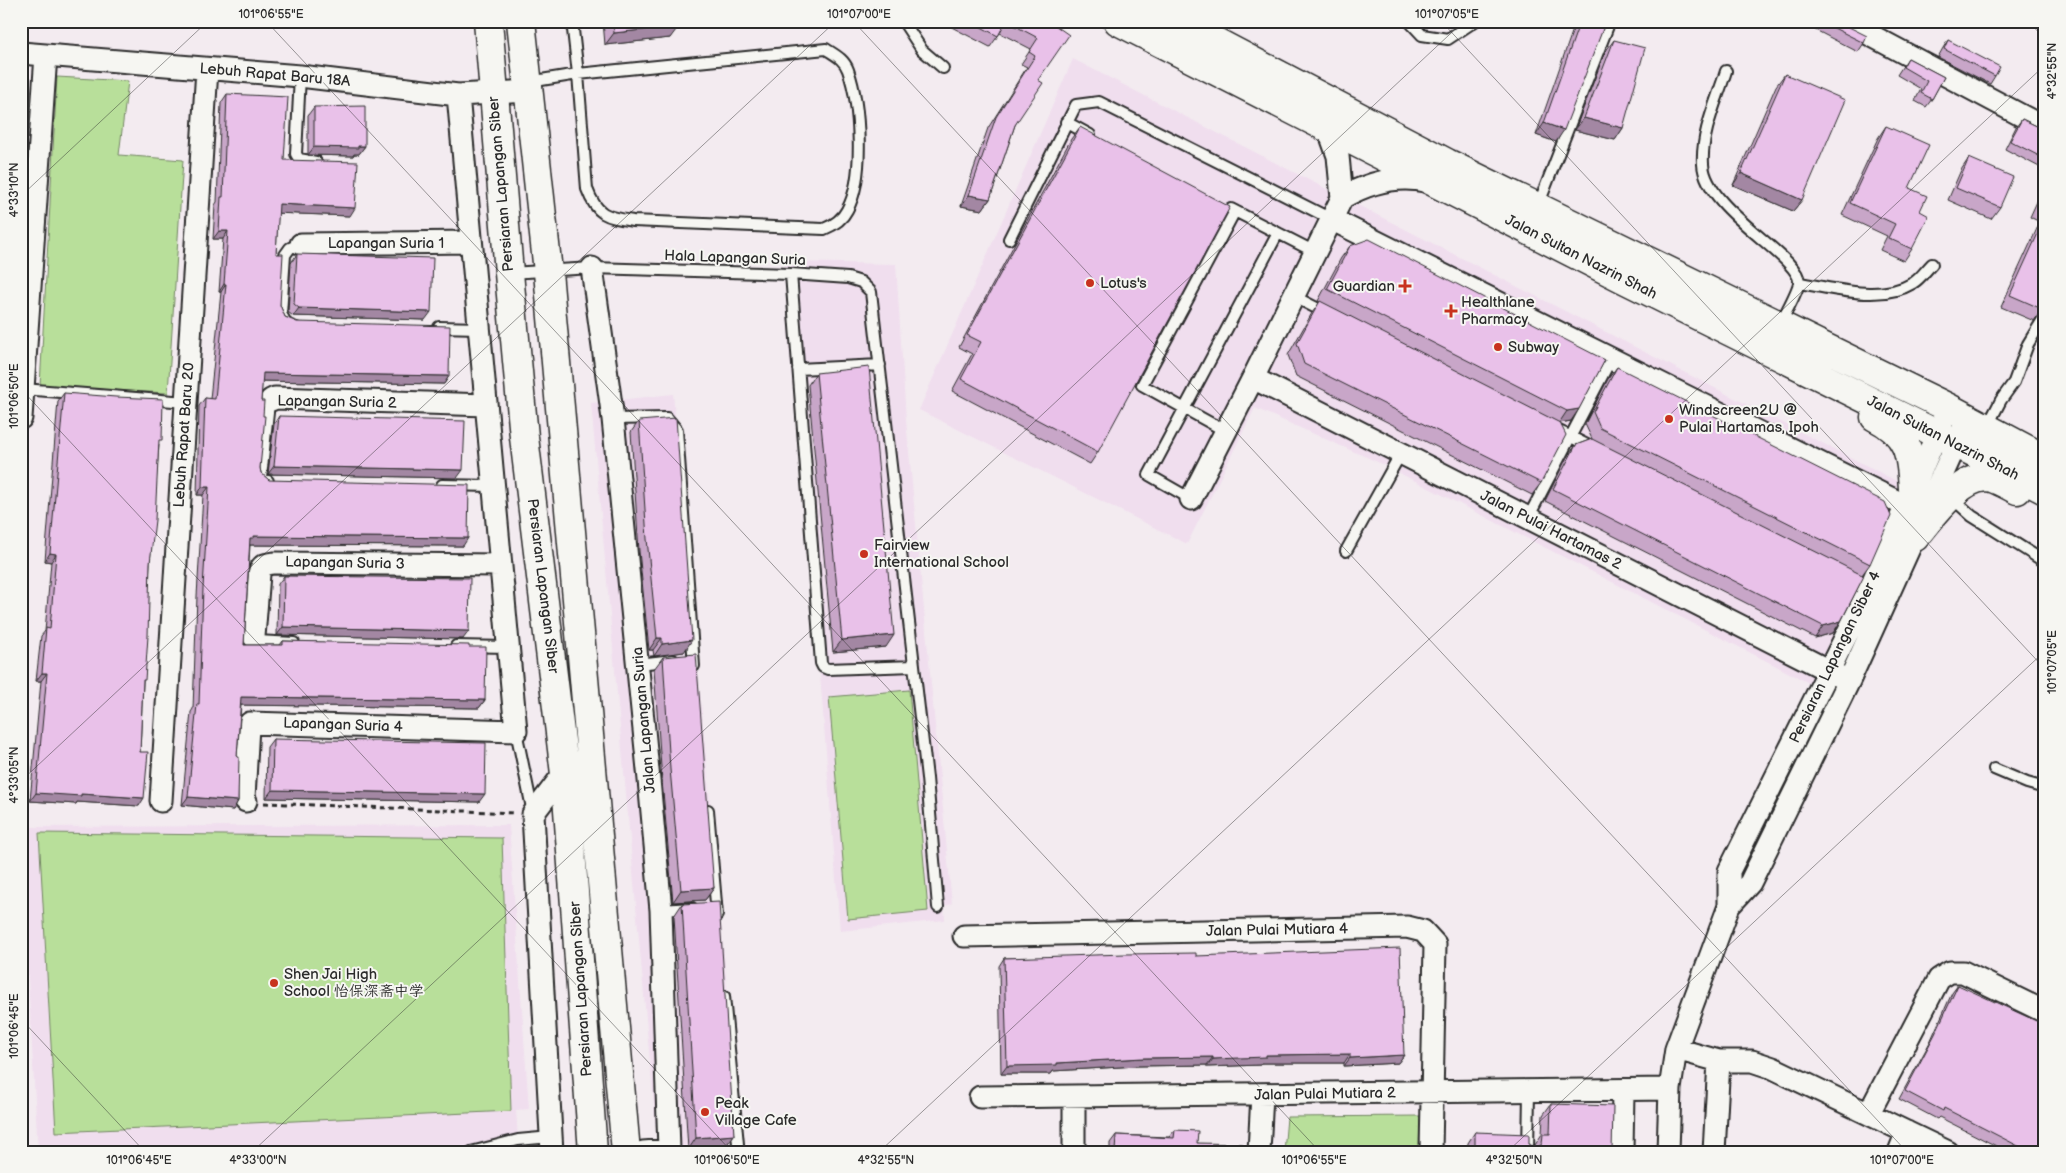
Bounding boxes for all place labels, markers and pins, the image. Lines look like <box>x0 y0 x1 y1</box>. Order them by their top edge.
place label: Lotus's <box>1100 274 1147 293</box>
marker: Lotus's <box>1084 277 1096 289</box>
place label: Guardian <box>1333 277 1395 296</box>
marker: Guardian <box>1399 280 1411 292</box>
place label: Healthlane Pharmacy <box>1461 293 1535 329</box>
marker: Healthlane Pharmacy <box>1445 305 1457 317</box>
place label: Subway <box>1508 338 1559 357</box>
marker: Subway <box>1492 341 1504 353</box>
place label: Windscreen2U @ Pulai Hartamas, Ipoh <box>1679 401 1819 437</box>
marker: Windscreen2U @ Pulai Hartamas, Ipoh <box>1663 413 1675 425</box>
place label: Fairview International School <box>874 536 1009 572</box>
marker: Fairview International School <box>858 548 870 560</box>
place label: Shen Jai High School 怡保深斋中学 <box>284 965 424 1001</box>
marker: Shen Jai High School 怡保深斋中学 <box>268 977 280 989</box>
place label: Peak Village Cafe <box>715 1094 797 1130</box>
marker: Peak Village Cafe <box>699 1106 711 1118</box>

